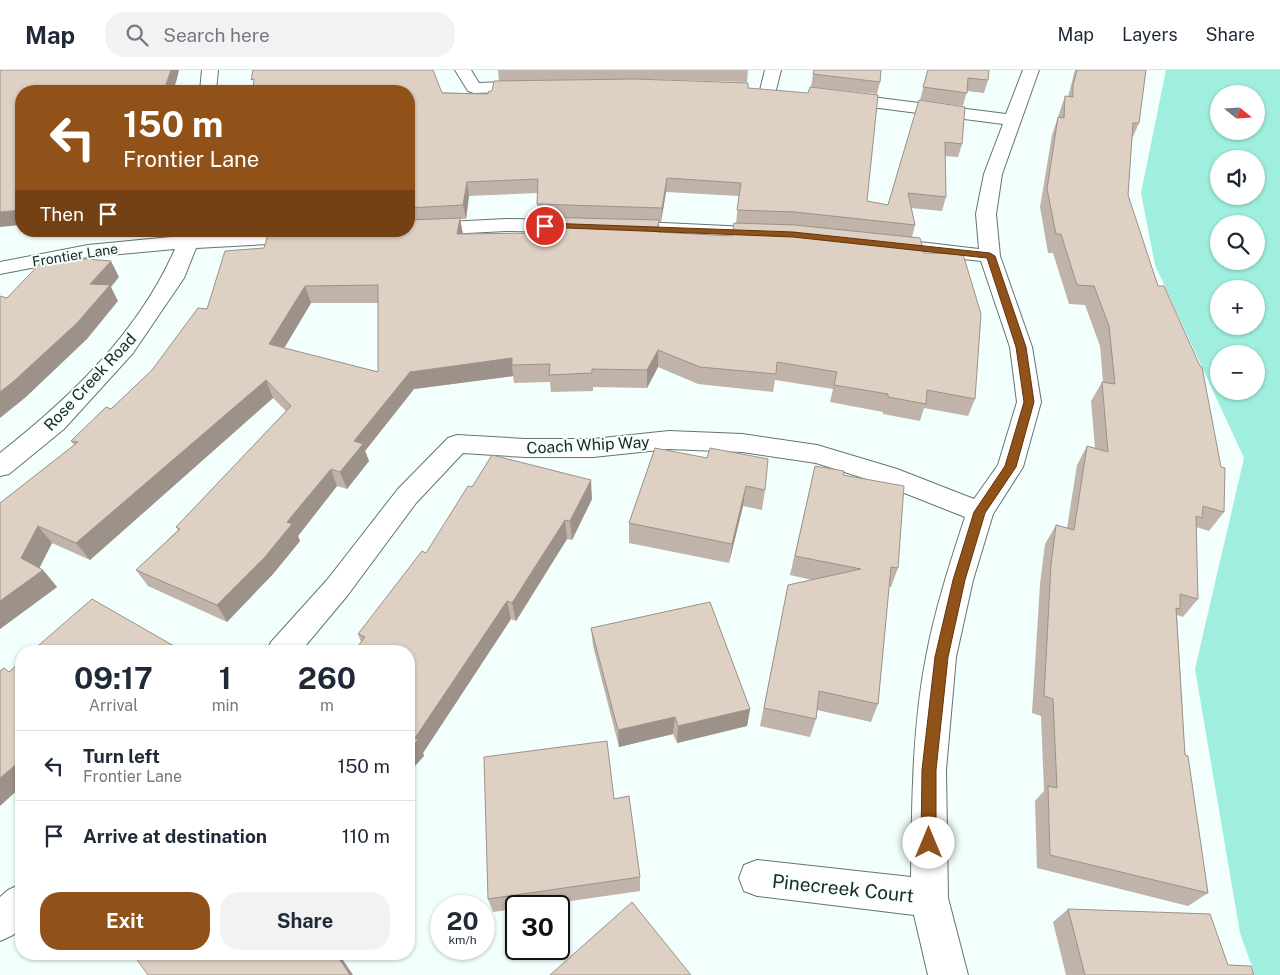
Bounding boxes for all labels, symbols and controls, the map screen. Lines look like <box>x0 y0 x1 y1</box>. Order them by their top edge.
search box <box>105 12 455 57</box>
text: Map <box>25 21 75 49</box>
icon: search <box>123 21 151 49</box>
text: Search here <box>163 24 270 46</box>
text: Map <box>1058 24 1094 45</box>
text: Layers <box>1122 24 1178 45</box>
text: Share <box>1206 24 1255 45</box>
north arrow <box>1210 85 1265 140</box>
map controls <box>1210 85 1265 400</box>
text: 150 m <box>123 104 223 145</box>
icon: left <box>40 105 105 170</box>
text: Frontier Lane <box>123 146 259 172</box>
button: sound <box>1210 150 1265 205</box>
icon: arrive <box>94 200 122 228</box>
text: Then <box>40 203 84 225</box>
pin <box>524 205 566 247</box>
icon: arrive <box>531 212 559 240</box>
button: search <box>1210 215 1265 270</box>
street label: Frontier Lane <box>31 240 119 270</box>
button: + <box>1210 280 1265 335</box>
street label: Rose Creek Road <box>40 329 140 435</box>
button: − <box>1210 345 1265 400</box>
street label: Coach Whip Way <box>526 432 650 458</box>
text: 09:17 <box>74 660 153 696</box>
text: 1 <box>219 660 232 696</box>
text: 260 <box>298 660 356 696</box>
text: Arrival <box>89 696 138 715</box>
text: min <box>212 696 239 715</box>
text: m <box>320 696 334 715</box>
text: Turn left <box>83 745 160 767</box>
icon: left <box>40 752 68 780</box>
text: 150 m <box>337 755 390 777</box>
text: Frontier Lane <box>83 767 182 786</box>
position arrow <box>902 816 954 868</box>
icon: arrive <box>40 822 68 850</box>
text: Arrive at destination <box>83 825 267 847</box>
text: 110 m <box>342 825 390 847</box>
street label: Pinecreek Court <box>771 870 915 906</box>
button: Exit <box>40 892 210 950</box>
button: Share <box>220 892 390 950</box>
speed limit sign: 30 <box>505 895 570 960</box>
text: 20 <box>447 906 479 936</box>
text: km/h <box>448 933 477 947</box>

